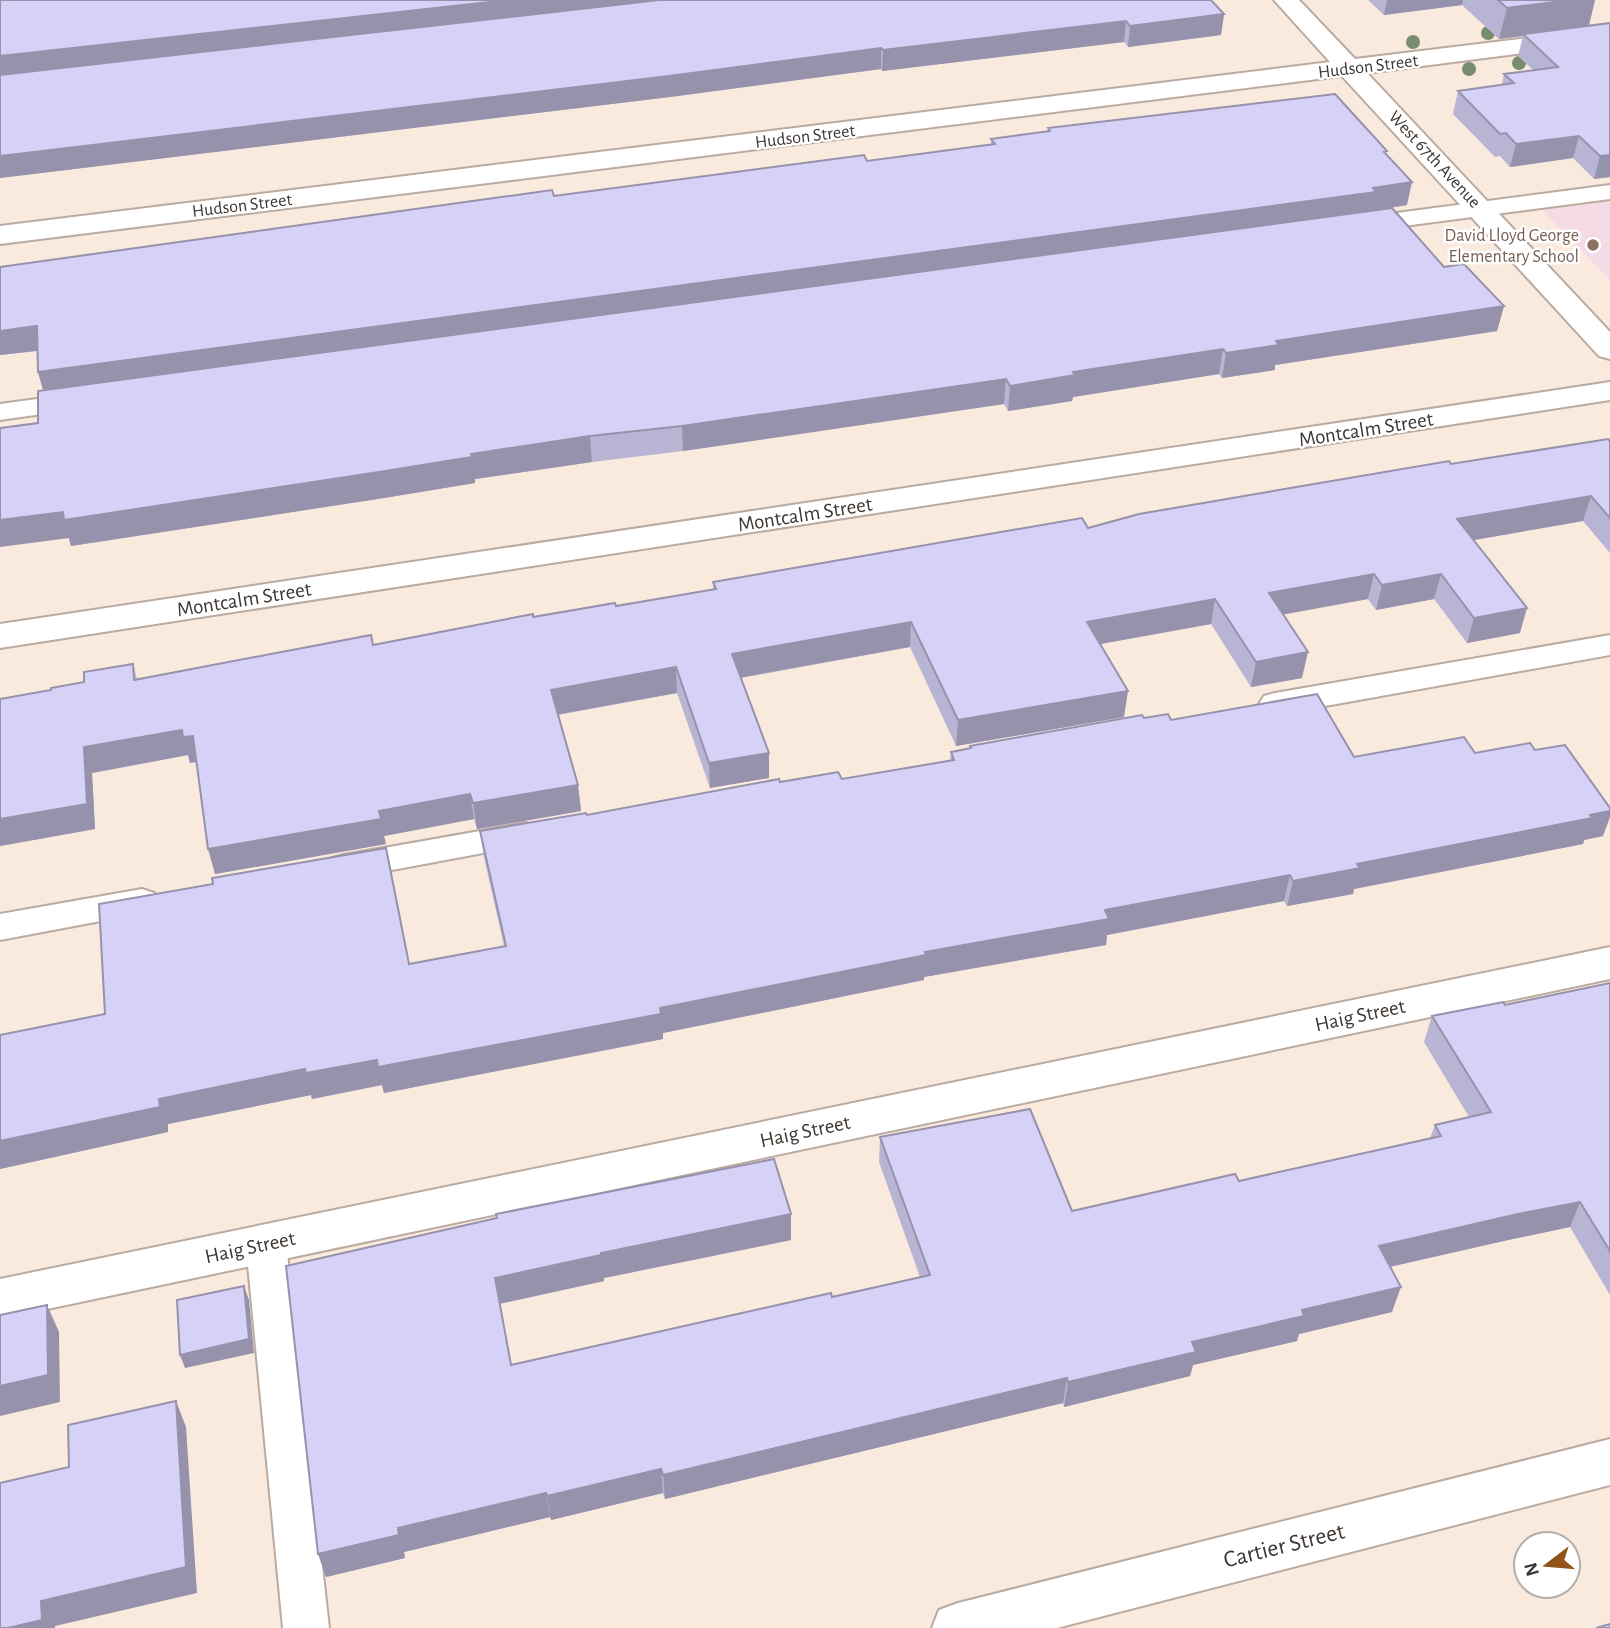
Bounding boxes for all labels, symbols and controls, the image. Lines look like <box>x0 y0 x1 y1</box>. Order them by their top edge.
street label: Hudson Street <box>1317 52 1419 82</box>
street label: West 67th Avenue <box>1385 108 1484 212</box>
street label: Hudson Street <box>754 122 856 152</box>
street label: Hudson Street <box>191 191 293 221</box>
place label: David Lloyd George Elementary School <box>1445 227 1579 266</box>
marker: David Lloyd George Elementary School <box>1585 237 1601 253</box>
street label: Montcalm Street <box>1297 408 1435 450</box>
street label: Montcalm Street <box>736 493 874 535</box>
street label: Montcalm Street <box>175 578 313 620</box>
street label: Haig Street <box>1313 996 1408 1035</box>
street label: Haig Street <box>758 1112 853 1151</box>
street label: Haig Street <box>203 1228 298 1267</box>
street label: Cartier Street <box>1221 1519 1348 1573</box>
north arrow <box>1512 1530 1582 1600</box>
text: N <box>1521 1560 1543 1578</box>

